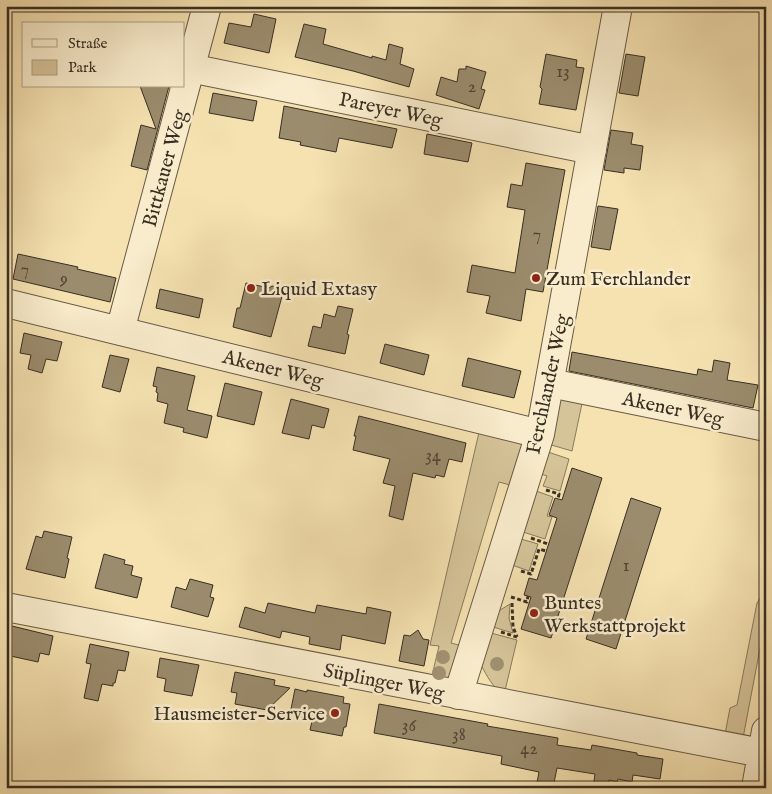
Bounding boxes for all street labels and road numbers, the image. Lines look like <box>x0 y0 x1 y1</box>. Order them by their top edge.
street label: Pareyer Weg <box>337 87 446 134</box>
street label: Bittkauer Weg <box>138 106 193 230</box>
street label: Ferchlander Weg <box>521 311 576 457</box>
street label: Akener Weg <box>219 345 327 394</box>
street label: Akener Weg <box>619 386 727 433</box>
street label: Süplinger Weg <box>321 658 447 707</box>

